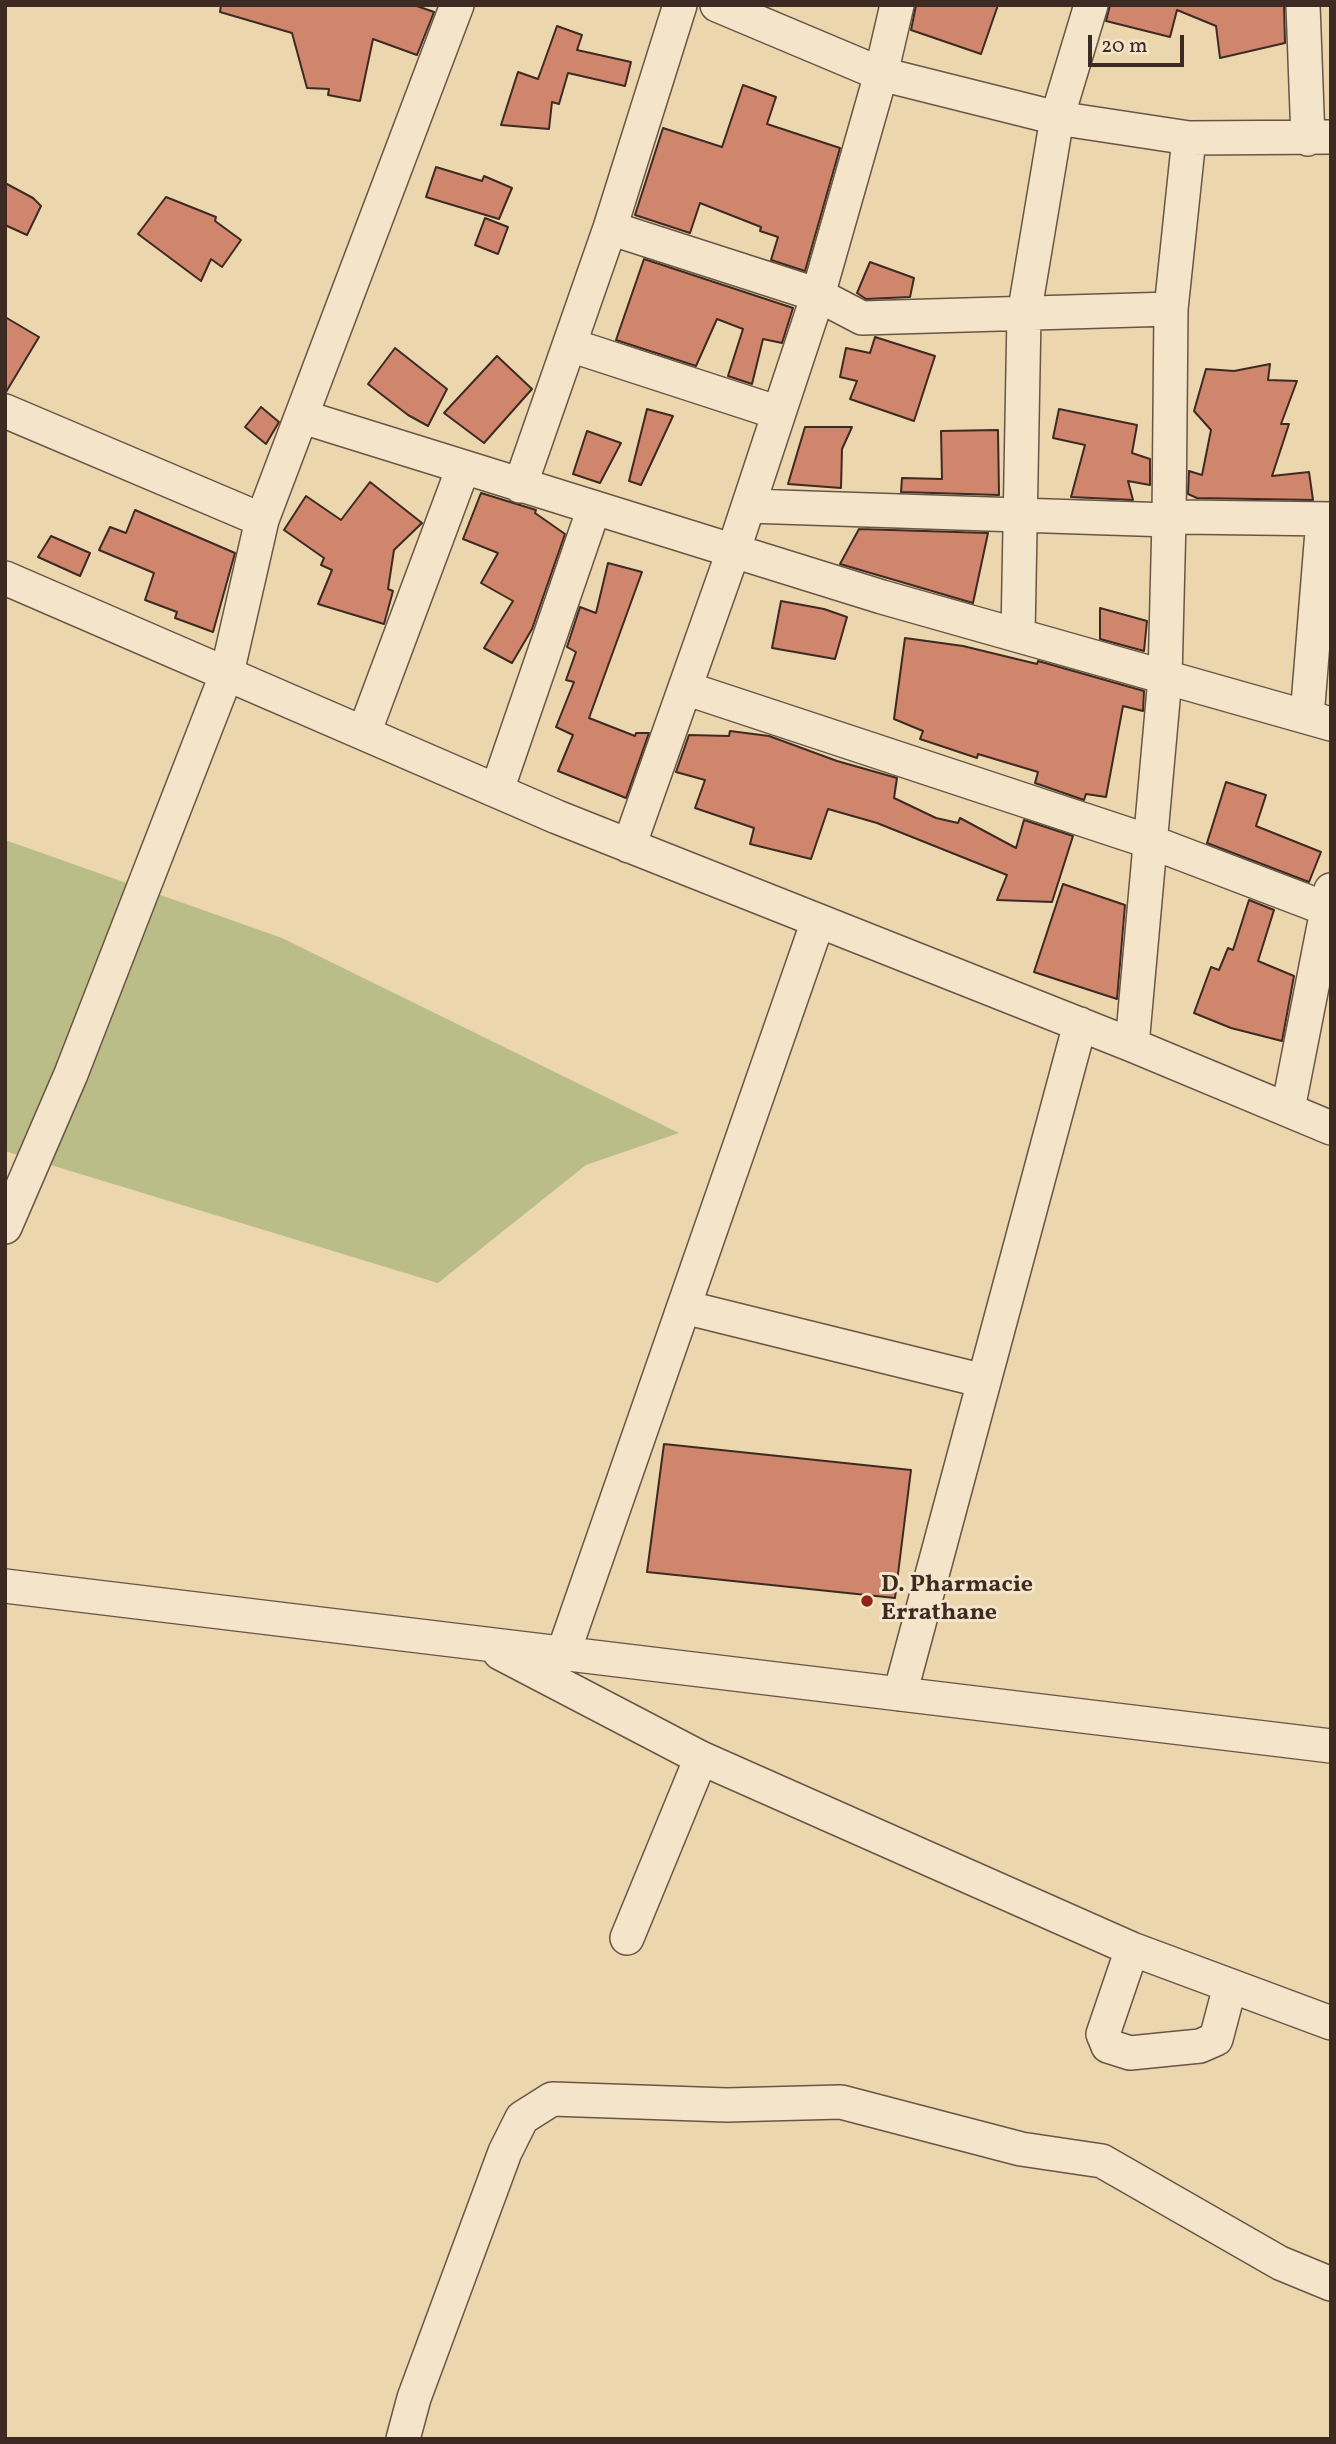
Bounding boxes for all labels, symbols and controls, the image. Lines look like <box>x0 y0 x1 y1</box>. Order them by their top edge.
scale bar <box>1091 21 1187 65</box>
text: 20 m <box>1101 32 1147 61</box>
place label: D. Pharmacie Errathane <box>881 1573 1033 1629</box>
marker: D. Pharmacie Errathane <box>859 1593 875 1609</box>

